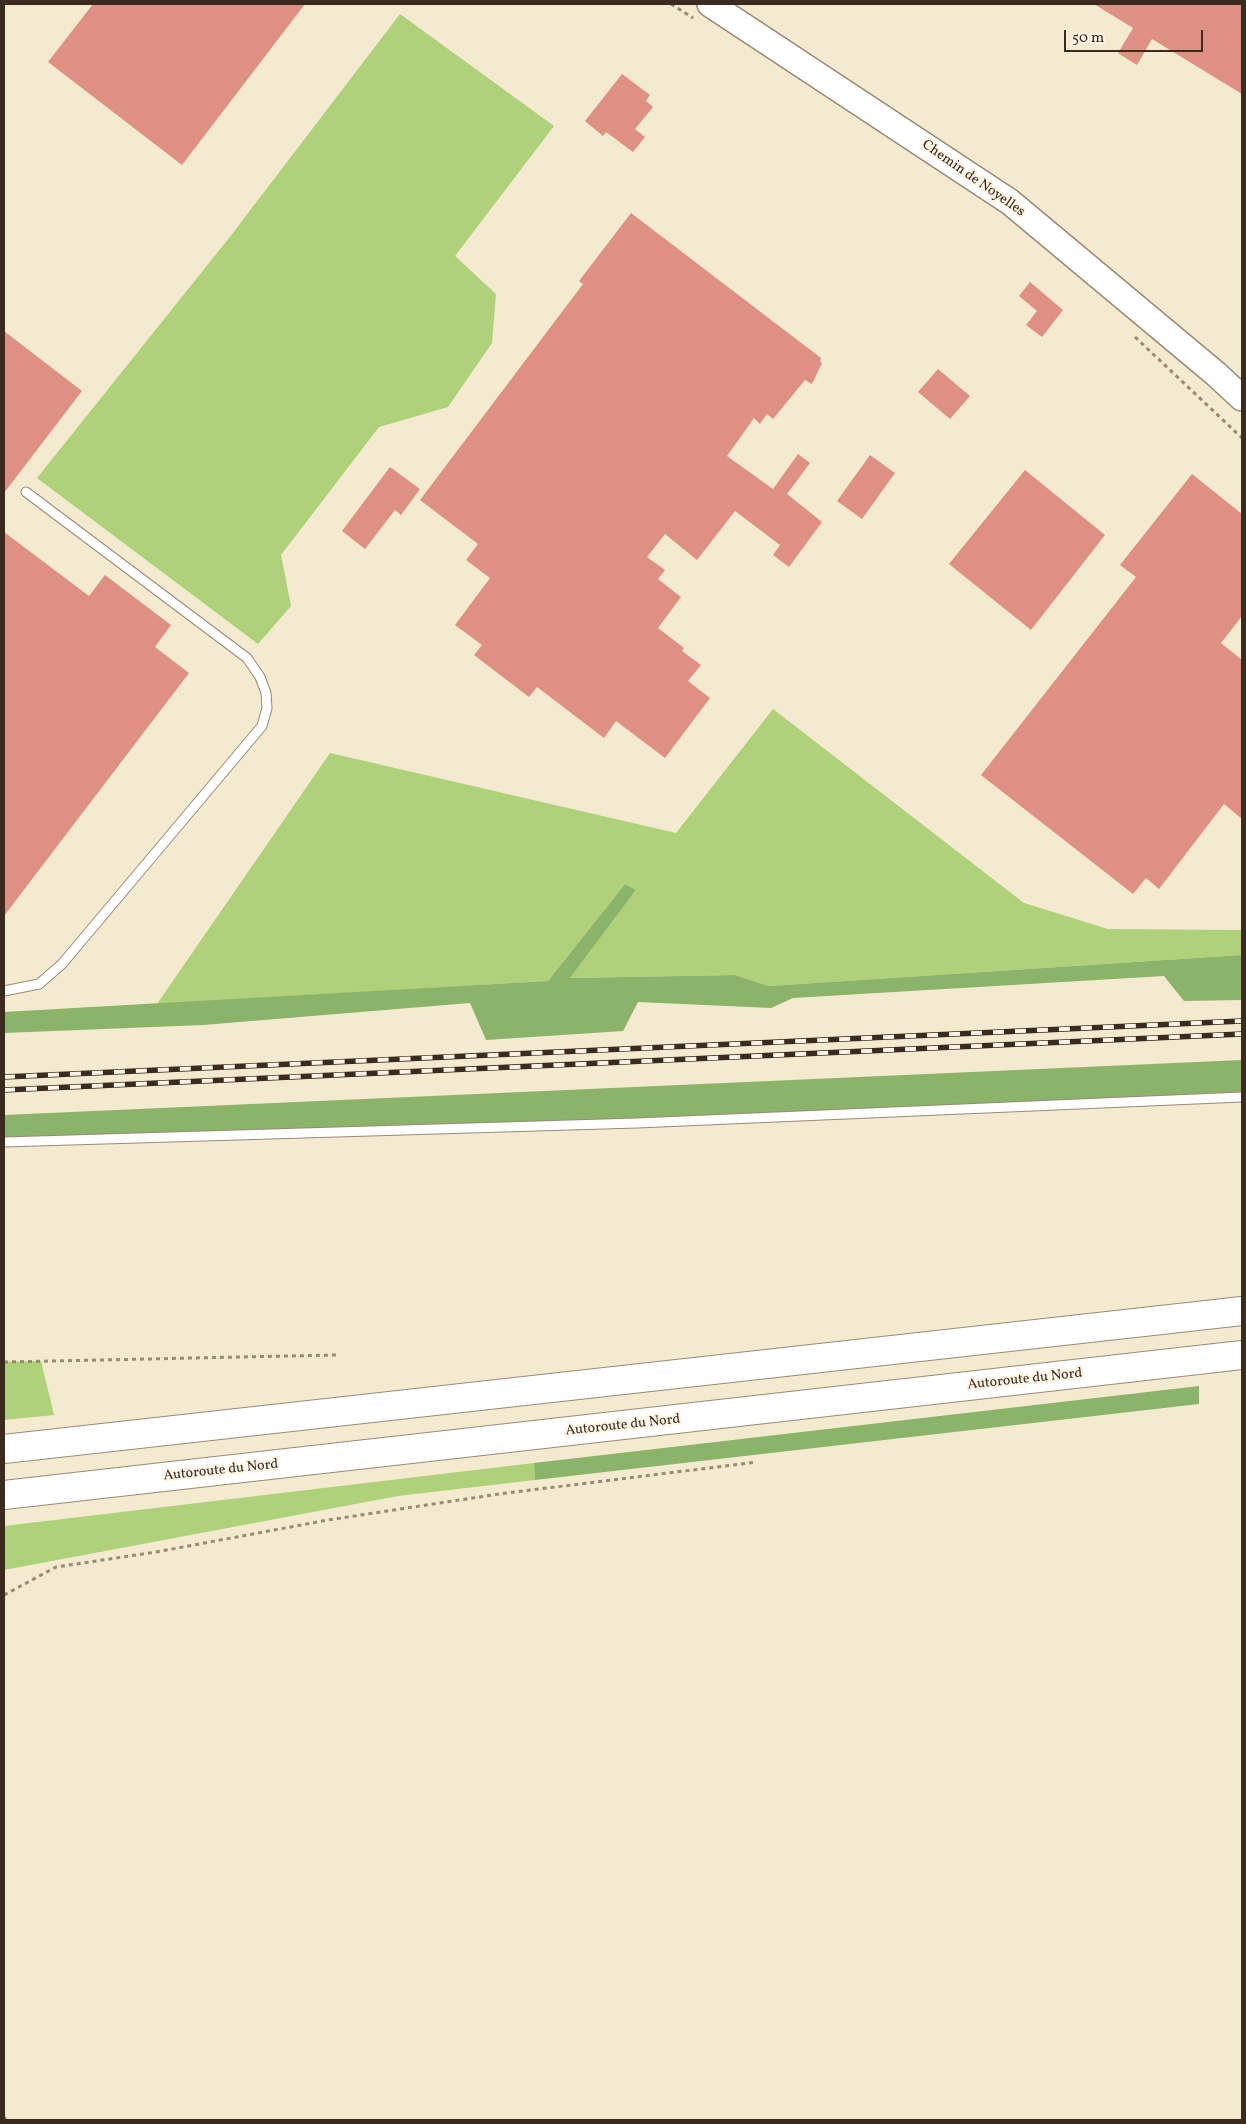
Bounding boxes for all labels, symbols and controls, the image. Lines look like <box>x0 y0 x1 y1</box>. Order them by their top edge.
scale bar <box>1066 20 1205 52</box>
text: 50 m <box>1072 28 1104 49</box>
street label: Chemin de Noyelles <box>918 137 1028 221</box>
street label: Autoroute du Nord <box>967 1366 1083 1394</box>
street label: Autoroute du Nord <box>565 1412 681 1440</box>
street label: Autoroute du Nord <box>163 1457 279 1485</box>

